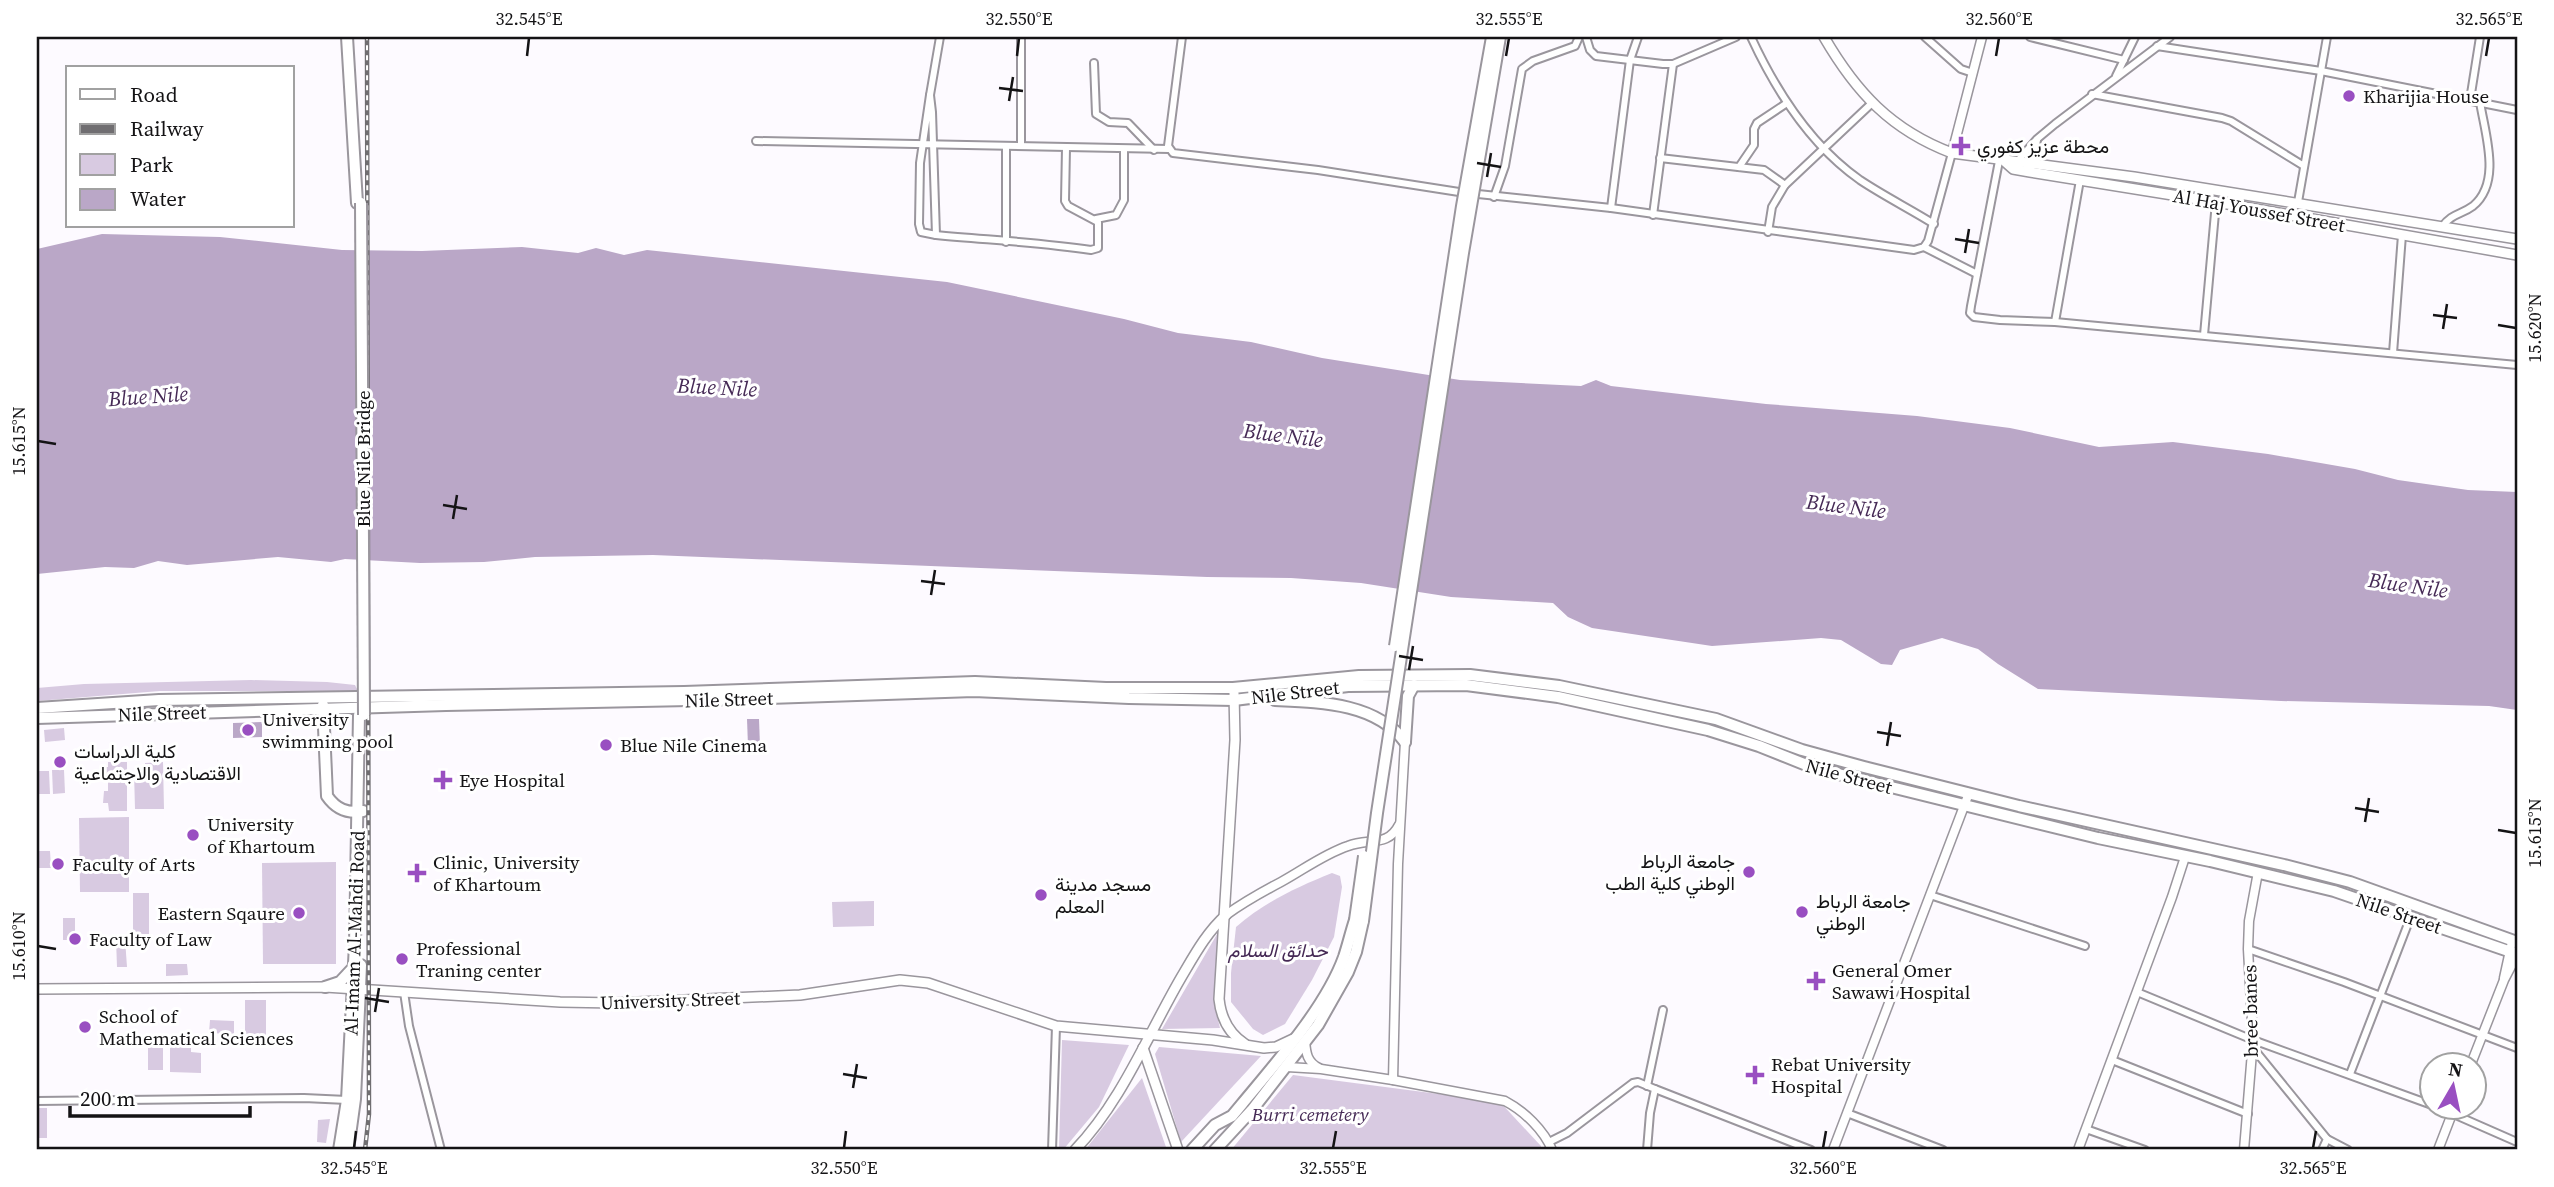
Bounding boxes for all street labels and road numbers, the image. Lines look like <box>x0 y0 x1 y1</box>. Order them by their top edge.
street label: Al Haj Youssef Street <box>2171 182 2348 238</box>
street label: Blue Nile Bridge <box>350 390 376 528</box>
street label: Nile Street <box>1249 674 1341 710</box>
street label: Nile Street <box>684 684 775 714</box>
street label: Nile Street <box>117 698 208 728</box>
street label: Nile Street <box>1803 752 1896 800</box>
street label: Al-Imam Al-Mahdi Road <box>337 830 371 1036</box>
street label: Nile Street <box>2353 886 2446 940</box>
street label: bree banes <box>2236 964 2264 1058</box>
street label: University Street <box>599 985 741 1015</box>

